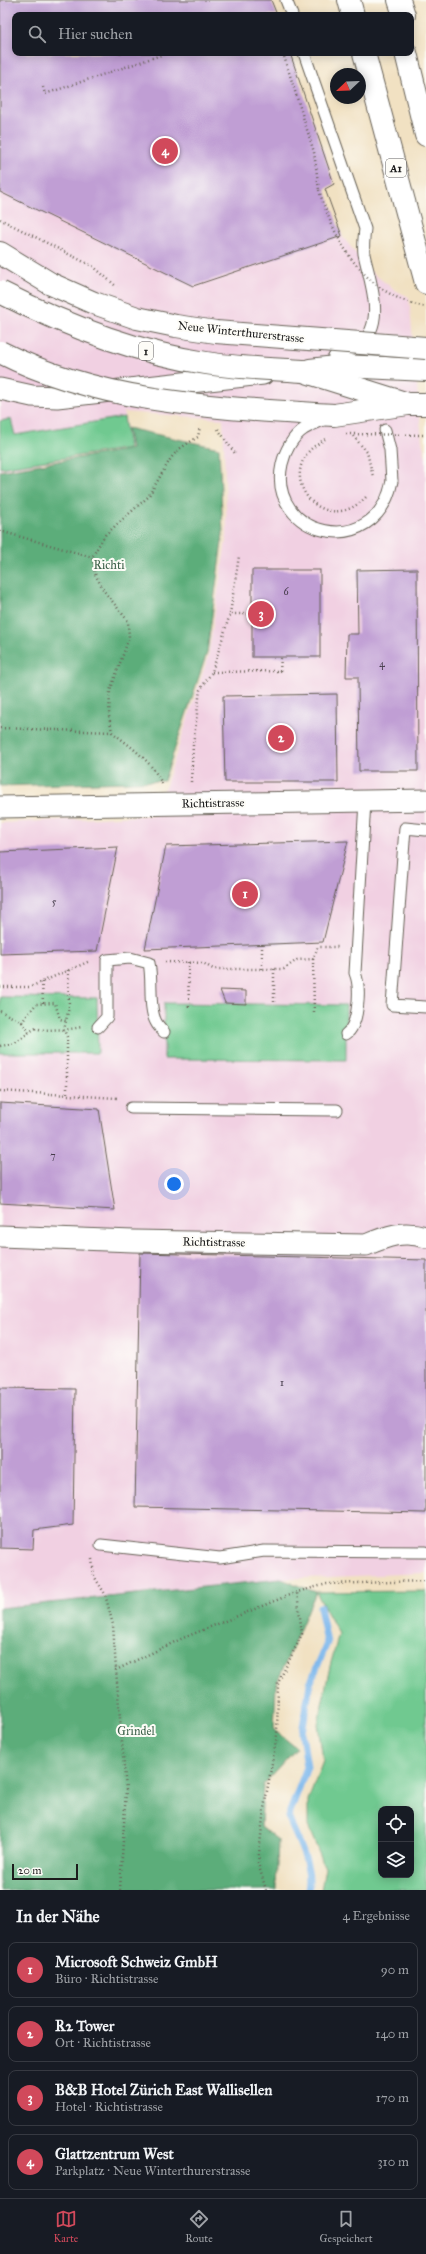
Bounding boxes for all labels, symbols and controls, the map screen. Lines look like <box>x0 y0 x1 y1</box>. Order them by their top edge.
search box <box>12 12 414 56</box>
icon: search <box>26 23 48 45</box>
text: Hier suchen <box>58 25 133 43</box>
north arrow <box>330 68 366 104</box>
pin: 4 <box>152 136 178 166</box>
road number: A1 <box>386 159 406 177</box>
street label: Neue Winterthurerstrasse <box>177 318 305 346</box>
road number: 1 <box>139 342 153 360</box>
park label: Richti <box>94 558 125 572</box>
house number: 6 <box>283 586 289 598</box>
pin: 3 <box>248 599 274 629</box>
house number: 4 <box>379 658 385 670</box>
pin: 2 <box>268 723 294 753</box>
street label: Richtistrasse <box>181 795 245 811</box>
pin: 1 <box>232 879 258 909</box>
house number: 5 <box>52 896 57 908</box>
house number: 7 <box>50 1150 56 1162</box>
your location <box>164 1174 184 1194</box>
street label: Richtistrasse <box>182 1234 246 1250</box>
house number: 1 <box>280 1377 284 1389</box>
park label: Grindel <box>117 1724 155 1738</box>
map controls <box>378 1806 414 1878</box>
button: locate <box>378 1806 414 1842</box>
button: layers <box>378 1842 414 1878</box>
scale bar <box>12 1862 78 1881</box>
text: 20 m <box>18 1864 41 1877</box>
text: In der Nähe <box>16 1906 100 1927</box>
text: 4 Ergebnisse <box>343 1908 410 1924</box>
text: Microsoft Schweiz GmbH <box>55 1953 218 1971</box>
text: 1 <box>27 1962 33 1978</box>
text: 90 m <box>381 1962 409 1978</box>
text: Büro · Richtistrasse <box>55 1971 159 1987</box>
text: R2 Tower <box>55 2017 114 2035</box>
text: 2 <box>27 2026 33 2042</box>
text: 140 m <box>375 2026 409 2042</box>
text: Ort · Richtistrasse <box>55 2035 151 2051</box>
text: B&B Hotel Zürich East Wallisellen <box>55 2081 272 2099</box>
text: 3 <box>27 2090 33 2106</box>
text: 170 m <box>376 2090 409 2106</box>
text: Hotel · Richtistrasse <box>55 2099 163 2115</box>
text: Glattzentrum West <box>55 2145 174 2163</box>
text: 4 <box>26 2154 34 2170</box>
text: 310 m <box>377 2154 409 2170</box>
text: Parkplatz · Neue Winterthurerstrasse <box>55 2163 251 2179</box>
tab: Karte <box>53 2208 78 2245</box>
tab: Route <box>185 2208 213 2245</box>
tab: Gespeichert <box>320 2208 373 2245</box>

